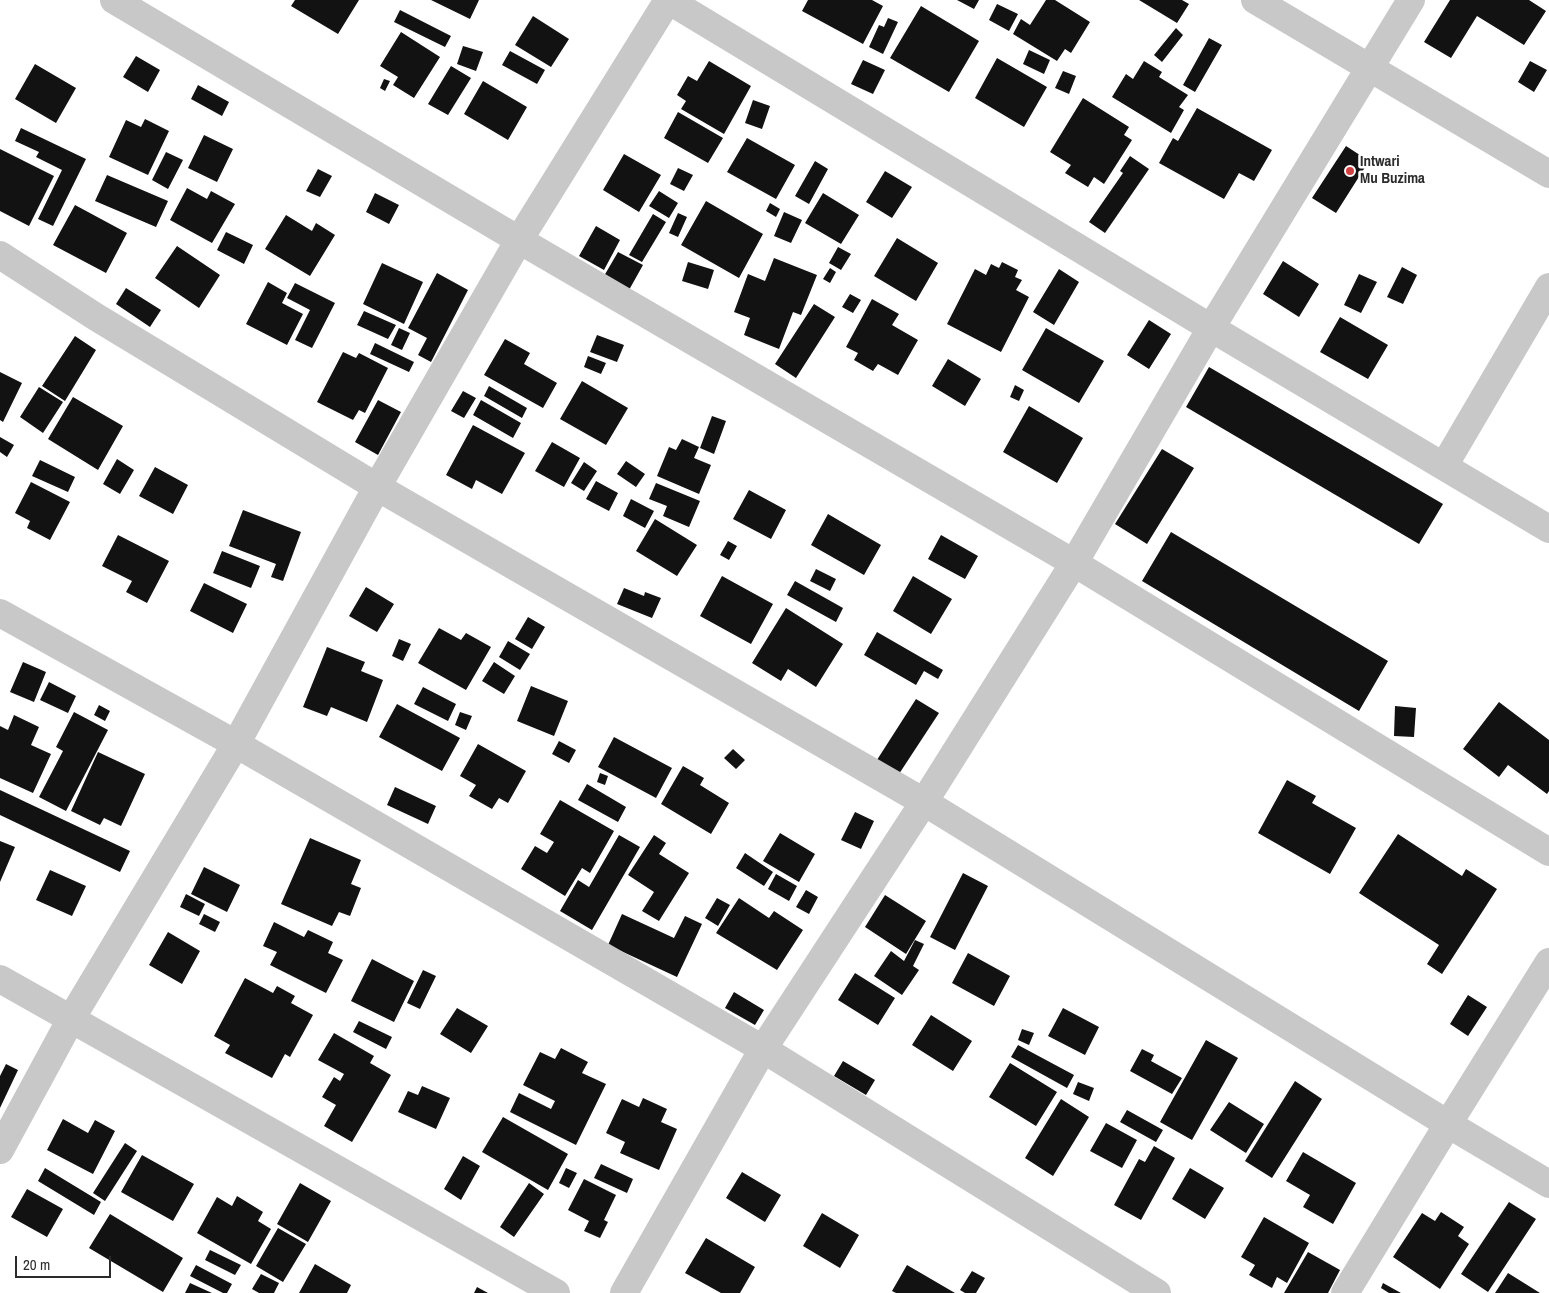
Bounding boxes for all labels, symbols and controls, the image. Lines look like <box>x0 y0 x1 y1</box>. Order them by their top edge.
place label: Intwari Mu Buzima <box>1360 153 1425 188</box>
marker: Intwari Mu Buzima <box>1344 165 1356 177</box>
scale bar <box>18 1246 114 1278</box>
text: 20 m <box>23 1254 50 1275</box>

